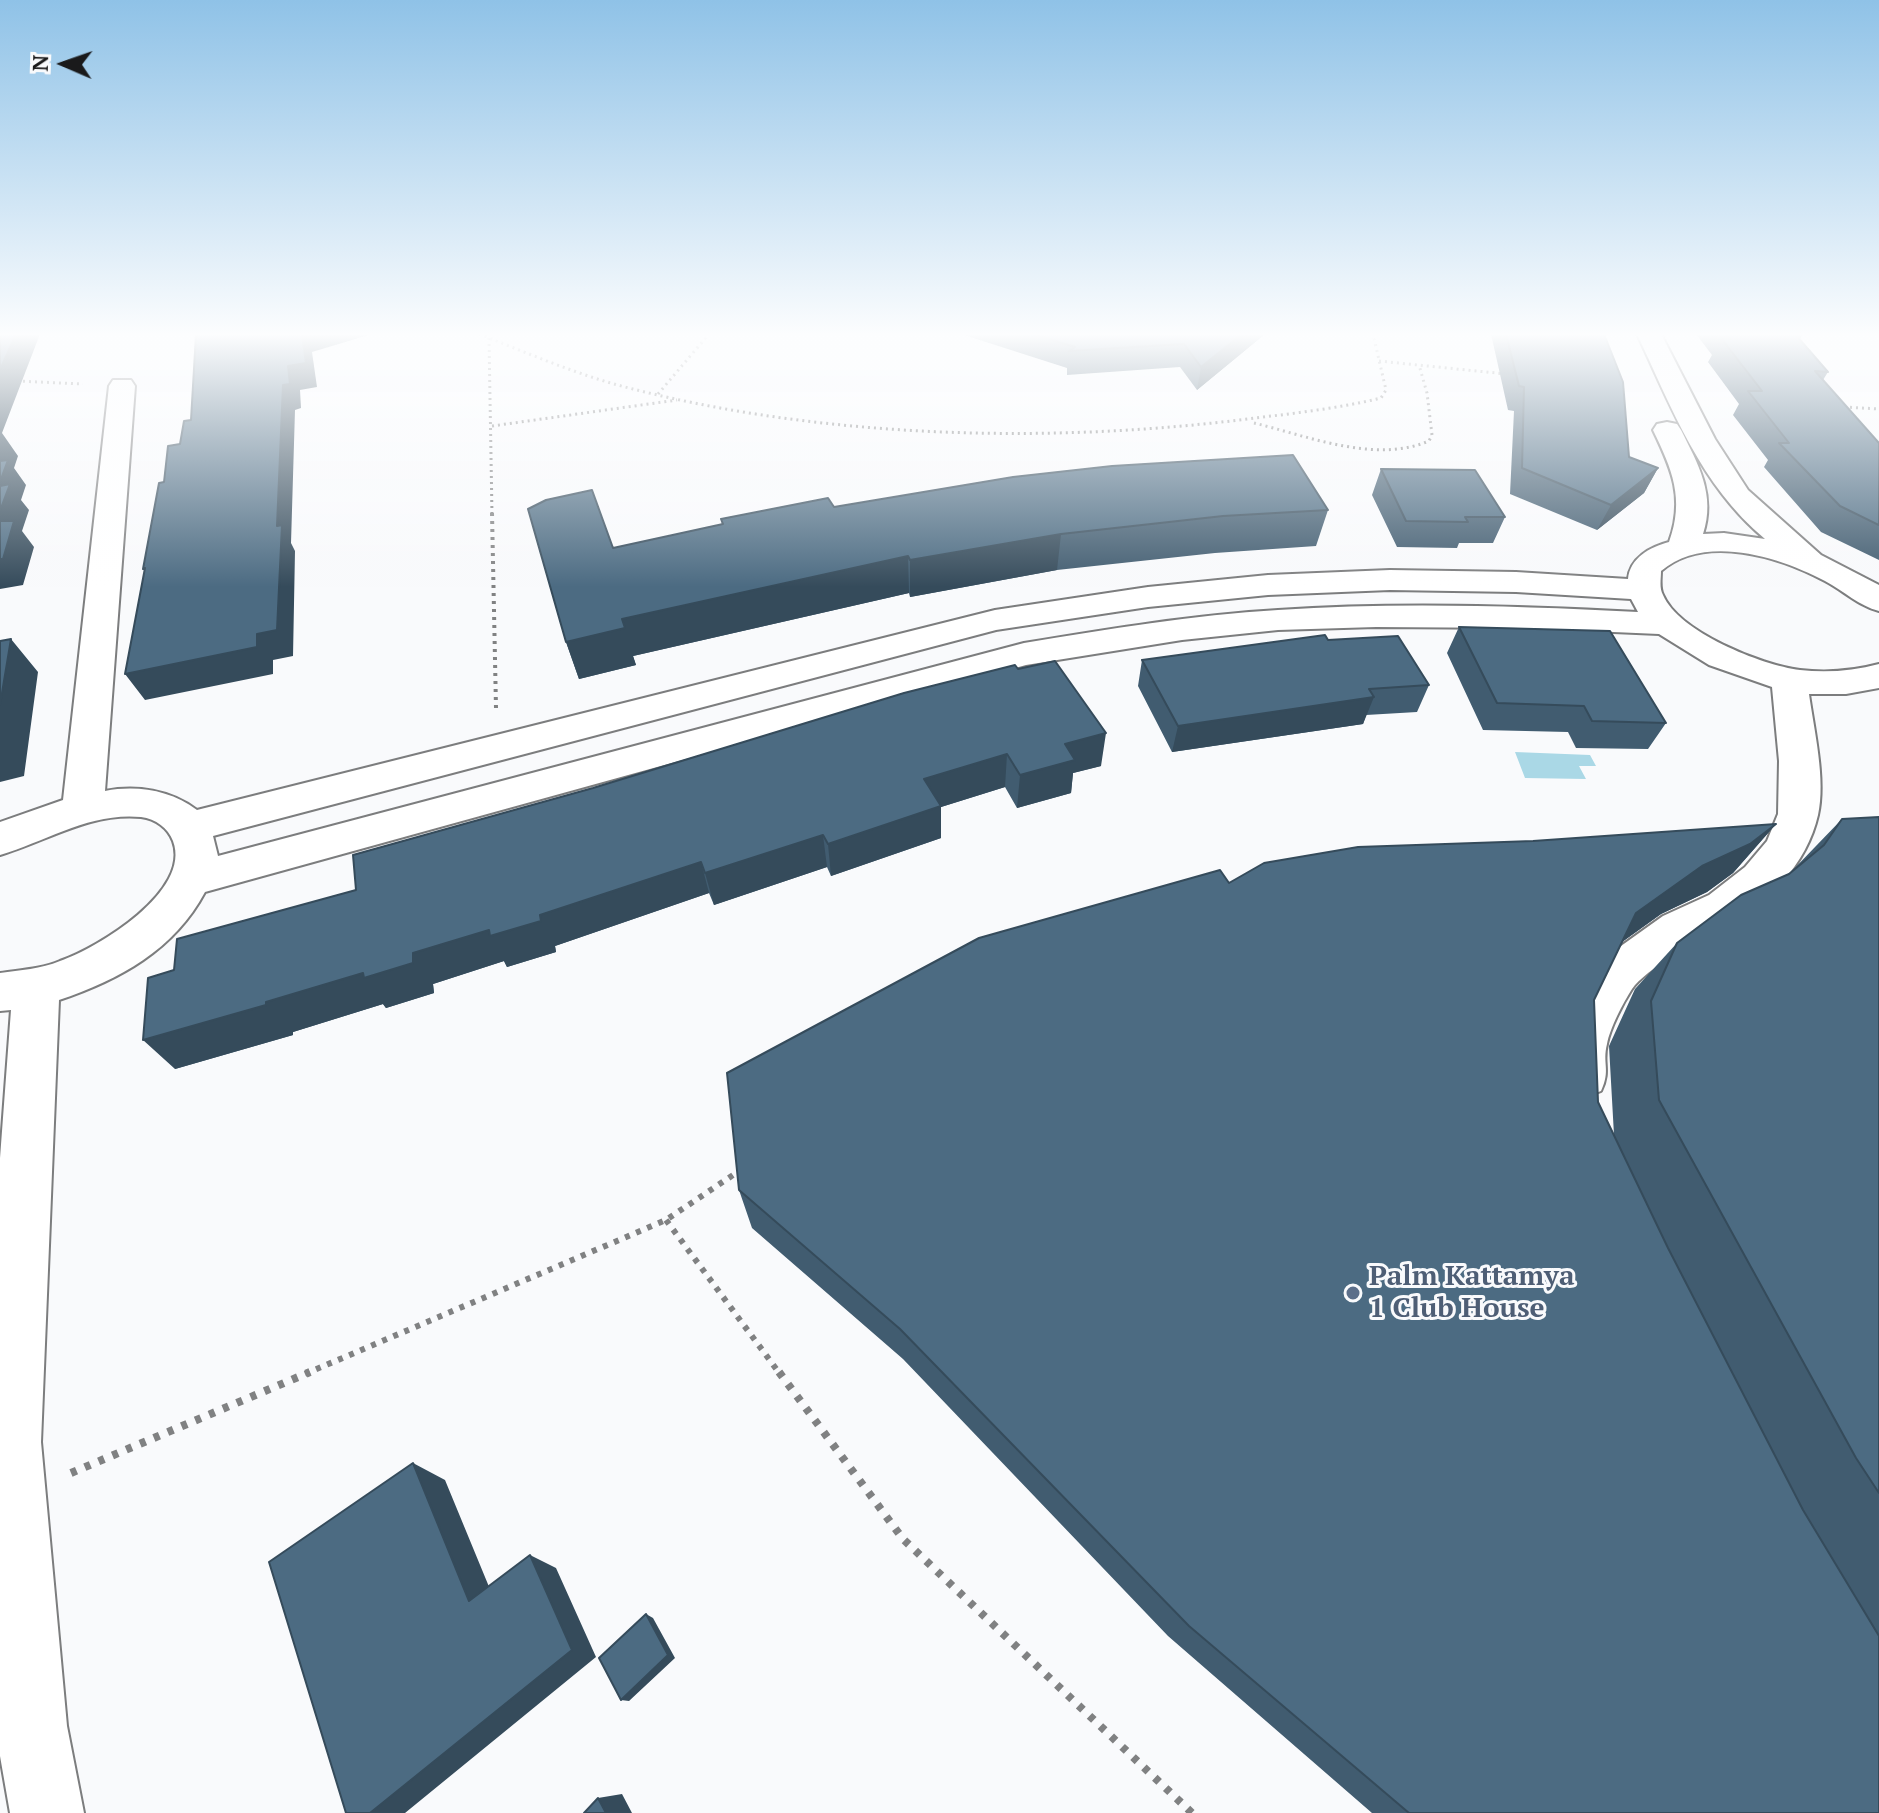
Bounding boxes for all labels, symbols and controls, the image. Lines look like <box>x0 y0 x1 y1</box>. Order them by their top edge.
north arrow <box>24 24 104 104</box>
text: N <box>25 54 54 72</box>
place label: Palm Kattamya 1 Club House <box>1369 1260 1574 1326</box>
marker: Palm Kattamya 1 Club House <box>1344 1284 1362 1302</box>

